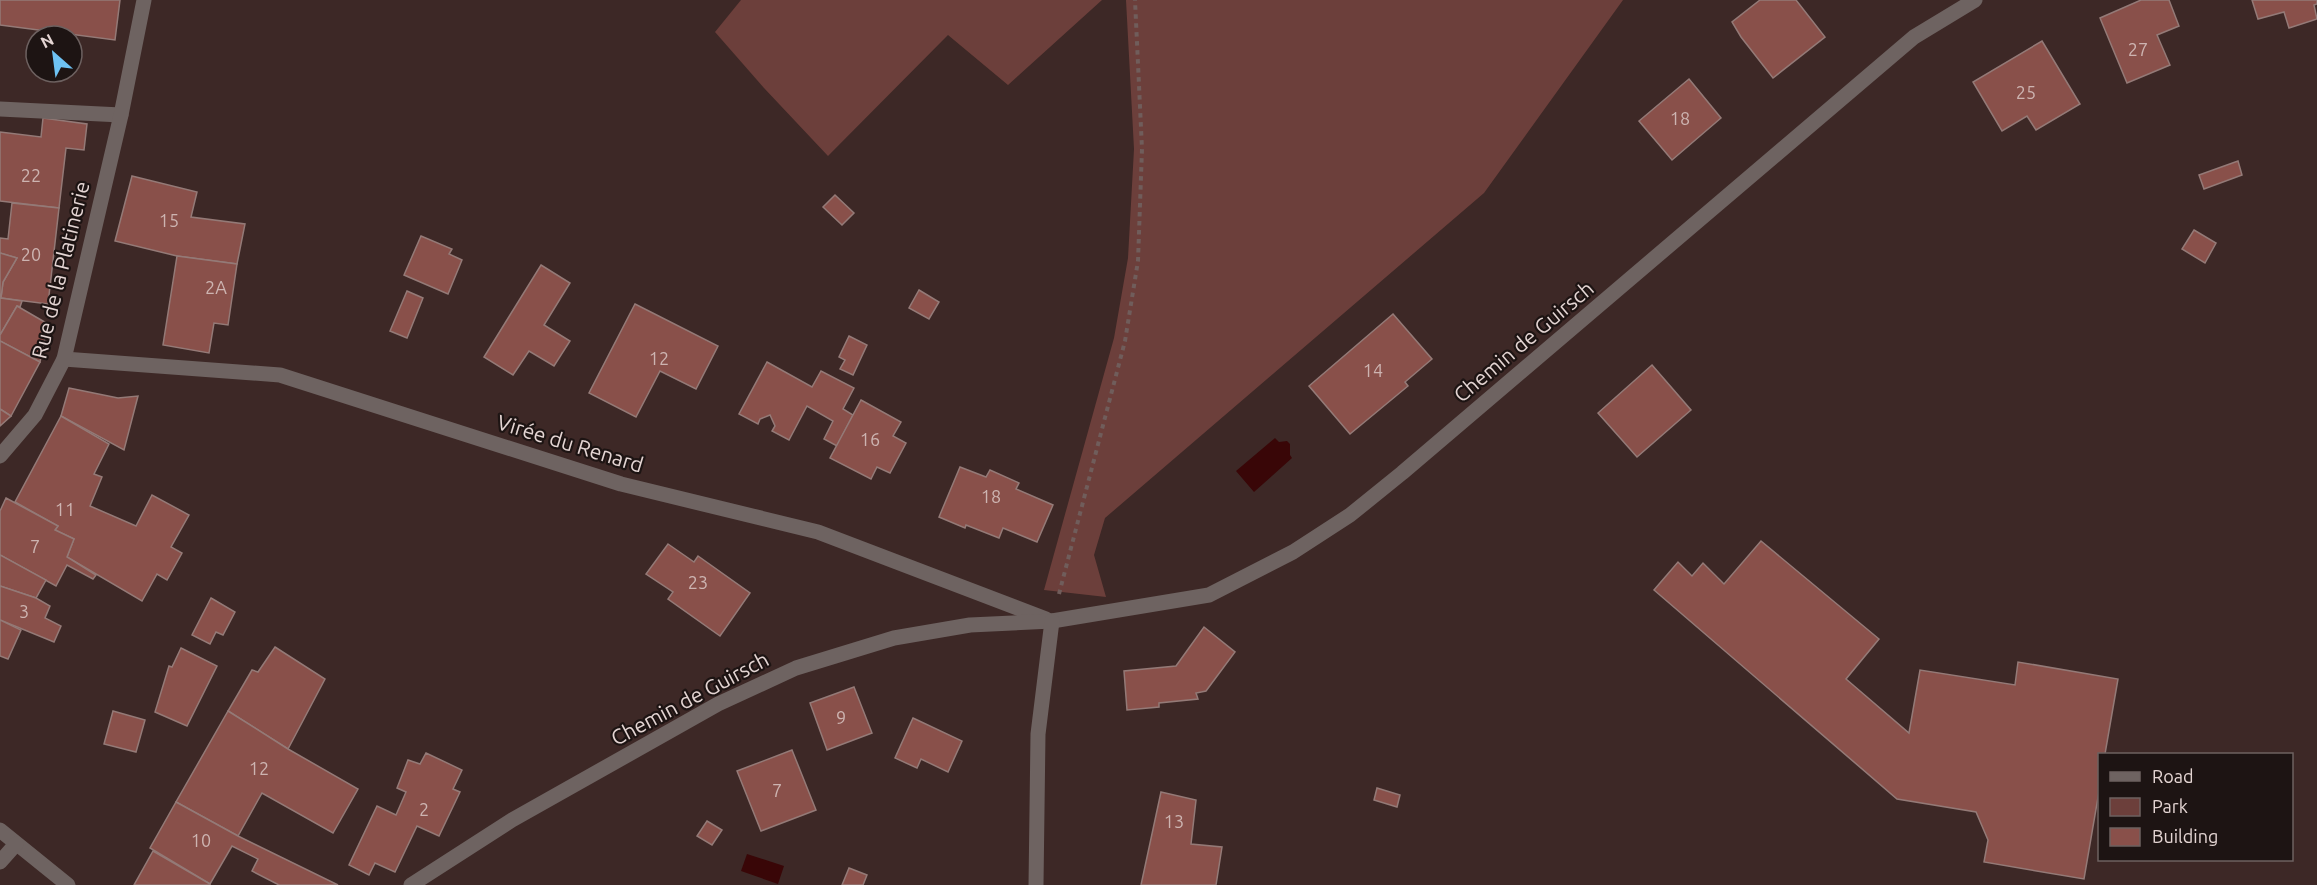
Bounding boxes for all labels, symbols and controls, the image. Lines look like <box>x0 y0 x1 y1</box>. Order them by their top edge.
north arrow <box>24 24 84 84</box>
text: N <box>37 30 56 52</box>
house number: 27 <box>2128 39 2148 59</box>
house number: 25 <box>2016 82 2036 102</box>
house number: 18 <box>1670 108 1690 128</box>
house number: 22 <box>21 165 41 185</box>
street label: Rue de la Platinerie <box>26 179 94 361</box>
house number: 15 <box>159 210 179 230</box>
house number: 20 <box>21 244 41 264</box>
street label: Chemin de Guirsch <box>1449 276 1598 407</box>
house number: 2A <box>205 277 227 297</box>
house number: 12 <box>649 348 669 368</box>
house number: 14 <box>1363 360 1383 380</box>
street label: Virée du Renard <box>494 409 646 477</box>
house number: 16 <box>860 429 880 449</box>
house number: 18 <box>981 486 1001 506</box>
house number: 11 <box>55 499 75 519</box>
house number: 7 <box>30 536 40 556</box>
house number: 23 <box>688 572 708 592</box>
house number: 3 <box>19 601 29 621</box>
street label: Chemin de Guirsch <box>607 646 772 750</box>
house number: 9 <box>836 707 846 727</box>
legend <box>2098 753 2293 861</box>
house number: 12 <box>249 758 269 778</box>
text: Road <box>2152 766 2194 786</box>
house number: 7 <box>772 780 782 800</box>
text: Park <box>2152 796 2188 816</box>
house number: 2 <box>419 799 429 819</box>
house number: 13 <box>1164 811 1184 831</box>
text: Building <box>2152 826 2218 846</box>
house number: 10 <box>191 830 211 850</box>

